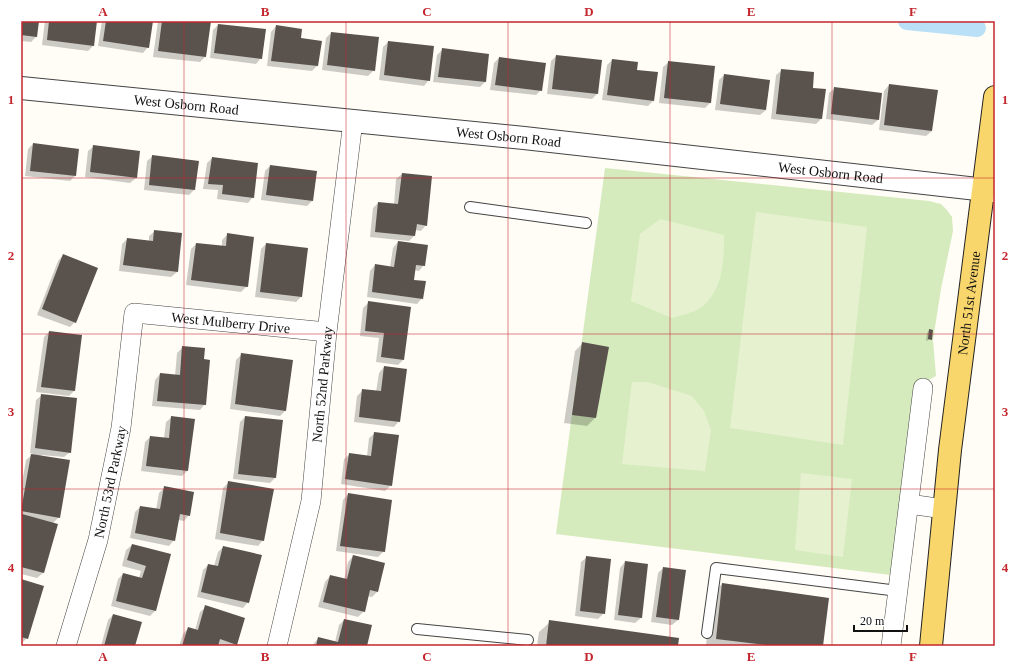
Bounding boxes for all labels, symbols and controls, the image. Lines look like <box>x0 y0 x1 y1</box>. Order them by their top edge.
text: A <box>98 4 108 19</box>
text: B <box>261 4 270 19</box>
text: C <box>422 4 432 19</box>
text: D <box>584 4 594 19</box>
text: E <box>747 4 755 19</box>
text: F <box>909 4 917 19</box>
text: 1 <box>8 92 14 107</box>
street label: West Osborn Road <box>133 92 239 118</box>
text: 1 <box>1002 92 1008 107</box>
street label: West Osborn Road <box>455 124 562 150</box>
street label: West Osborn Road <box>777 160 884 186</box>
text: 2 <box>8 248 14 263</box>
text: 2 <box>1002 248 1008 263</box>
street label: North 51st Avenue <box>955 250 983 356</box>
street label: West Mulberry Drive <box>171 310 291 336</box>
street label: North 52nd Parkway <box>310 326 336 443</box>
text: 3 <box>8 404 15 419</box>
text: 3 <box>1002 404 1009 419</box>
street label: North 53rd Parkway <box>92 425 129 540</box>
text: 4 <box>8 560 15 575</box>
text: 4 <box>1002 560 1009 575</box>
scale bar <box>854 607 907 633</box>
text: 20 m <box>860 614 885 628</box>
text: A <box>98 649 108 664</box>
text: B <box>261 649 270 664</box>
text: C <box>422 649 432 664</box>
text: D <box>584 649 594 664</box>
text: E <box>747 649 755 664</box>
text: F <box>909 649 917 664</box>

